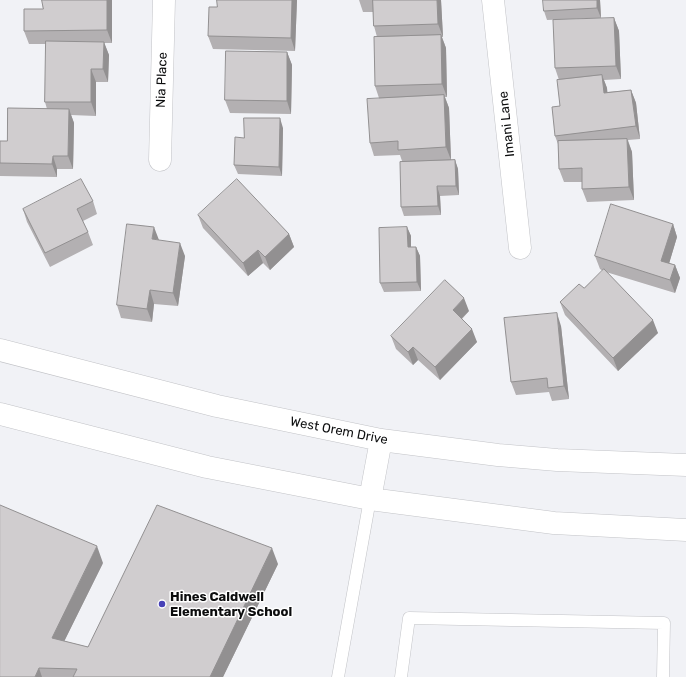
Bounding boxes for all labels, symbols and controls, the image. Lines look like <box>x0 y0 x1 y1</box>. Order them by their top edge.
street label: Nia Place <box>153 52 171 108</box>
street label: Imani Lane <box>496 90 518 158</box>
street label: West Orem Drive <box>289 414 389 448</box>
place label: Hines Caldwell Elementary School <box>170 589 292 620</box>
marker: Hines Caldwell Elementary School <box>157 599 167 609</box>

